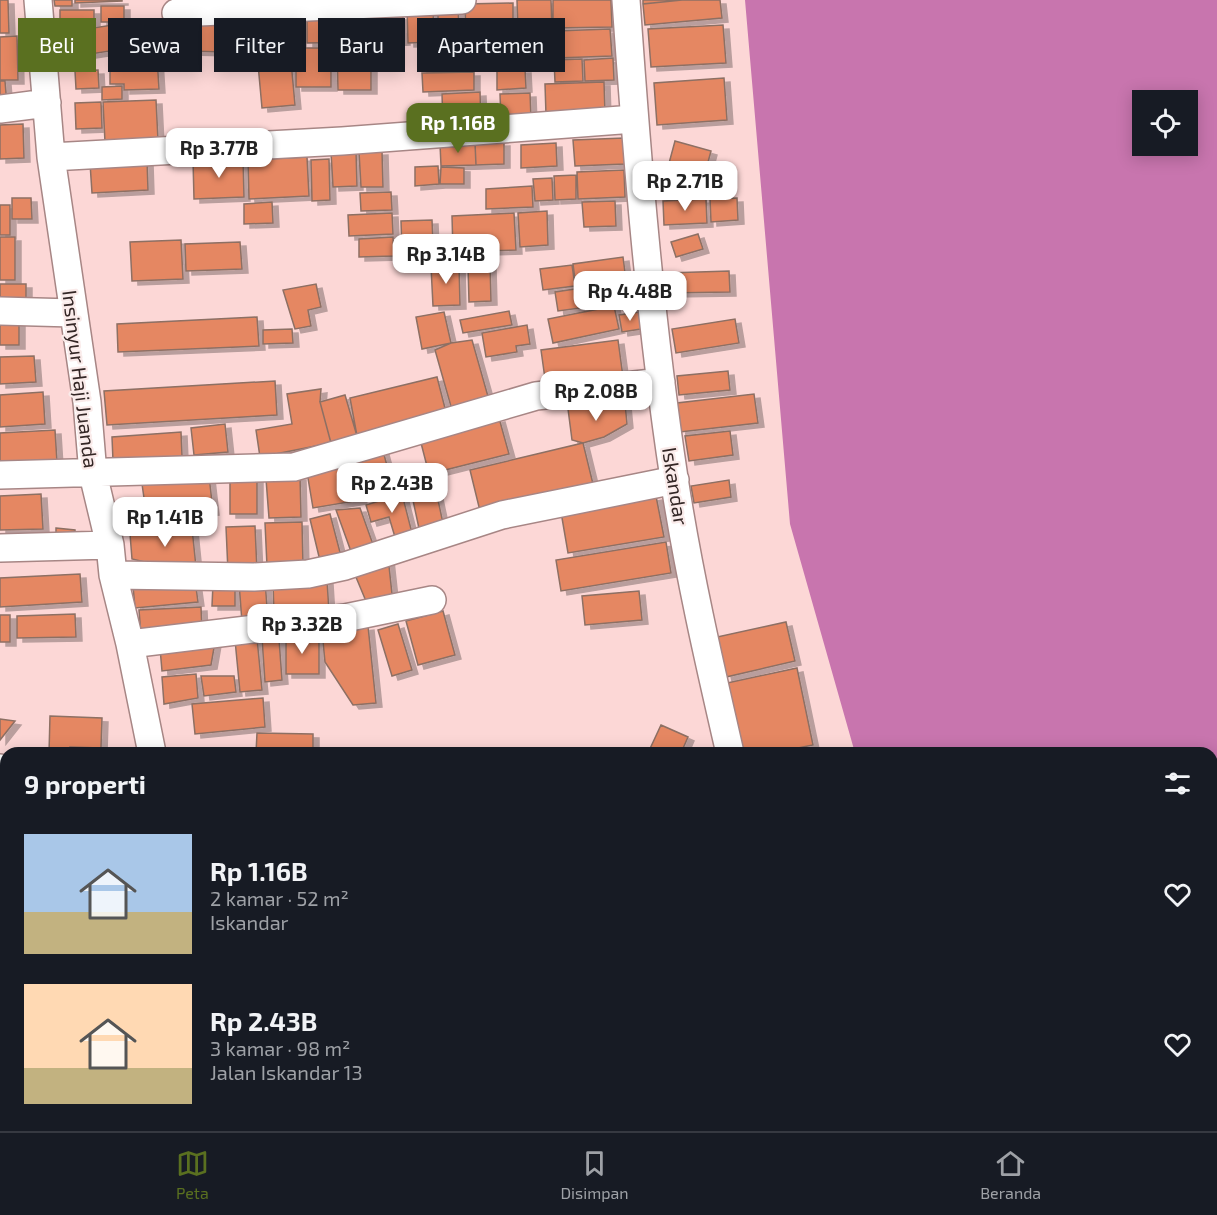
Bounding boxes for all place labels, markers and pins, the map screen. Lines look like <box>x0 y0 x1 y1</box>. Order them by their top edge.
pin: Rp 1.16B <box>396 103 520 154</box>
pin: Rp 3.77B <box>157 128 281 179</box>
pin: Rp 2.71B <box>623 161 747 212</box>
pin: Rp 3.14B <box>384 234 508 285</box>
pin: Rp 4.48B <box>568 271 692 322</box>
pin: Rp 2.08B <box>534 371 658 422</box>
pin: Rp 2.43B <box>330 463 454 514</box>
pin: Rp 1.41B <box>103 497 227 548</box>
pin: Rp 3.32B <box>240 604 364 655</box>

